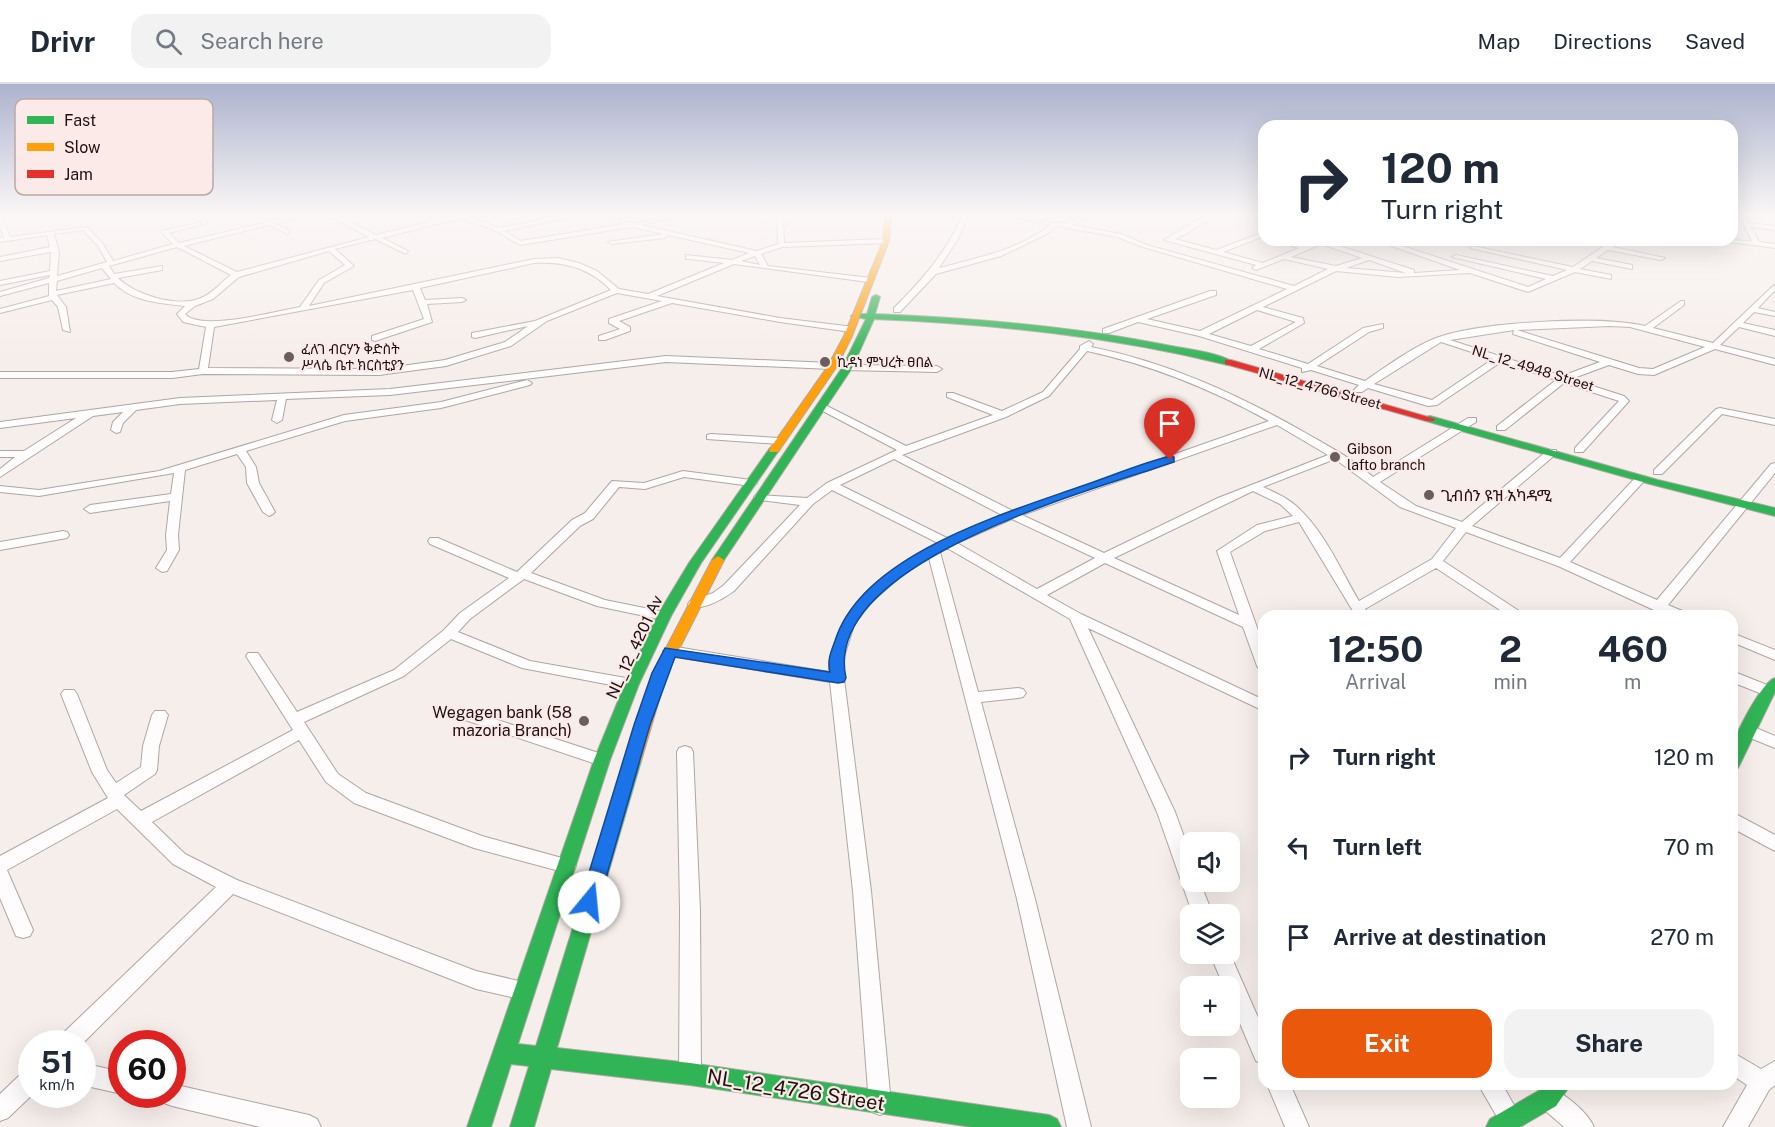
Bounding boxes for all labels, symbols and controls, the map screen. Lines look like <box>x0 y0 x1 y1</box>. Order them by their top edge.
search box <box>131 14 551 68</box>
text: Drivr <box>30 25 95 58</box>
icon: search <box>152 25 185 58</box>
text: Search here <box>200 28 324 54</box>
text: Map <box>1478 29 1520 54</box>
text: Directions <box>1553 29 1652 54</box>
text: Saved <box>1685 29 1745 54</box>
legend <box>15 99 213 195</box>
text: Fast <box>64 111 96 130</box>
text: Slow <box>64 138 101 157</box>
text: 120 m <box>1381 143 1500 192</box>
icon: right <box>1282 144 1360 222</box>
text: Jam <box>64 165 93 184</box>
text: Turn right <box>1381 193 1504 225</box>
place label: ፈለገ ብርሃን ቅድስት ሥላሴ ቤተ ክርስቲያን <box>301 341 404 373</box>
street label: NL_12_4948 Street <box>1470 342 1596 394</box>
marker: ፈለገ ብርሃን ቅድስት ሥላሴ ቤተ ክርስቲያን <box>282 350 296 364</box>
place label: ኪዳነ ምህረት ፀበል <box>837 354 934 370</box>
marker: ኪዳነ ምህረት ፀበል <box>818 355 832 369</box>
street label: NL_12_4766 Street <box>1257 364 1383 412</box>
pin <box>1144 398 1195 460</box>
icon: arrive <box>1153 407 1186 440</box>
place label: Gibson lafto branch <box>1347 441 1425 473</box>
marker: Gibson lafto branch <box>1328 450 1342 464</box>
place label: ጊብሰን ዩዝ አካዳሚ <box>1441 486 1552 505</box>
marker: ጊብሰን ዩዝ አካዳሚ <box>1422 488 1436 502</box>
street label: NL_12_4201 Av <box>602 592 667 702</box>
text: 12:50 <box>1328 628 1424 670</box>
text: 2 <box>1499 628 1522 670</box>
text: 460 <box>1597 628 1668 670</box>
text: Arrival <box>1345 670 1407 694</box>
text: min <box>1494 670 1527 694</box>
text: m <box>1624 670 1641 694</box>
place label: Wegagen bank (58 mazoria Branch) <box>432 703 572 740</box>
marker: Wegagen bank (58 mazoria Branch) <box>577 714 591 728</box>
icon: right <box>1282 741 1315 774</box>
text: Turn right <box>1333 744 1436 770</box>
text: 120 m <box>1654 744 1714 770</box>
icon: left <box>1282 831 1315 864</box>
map controls <box>1180 832 1240 1108</box>
button: sound <box>1180 832 1240 892</box>
text: Turn left <box>1333 834 1422 860</box>
text: 70 m <box>1663 834 1714 860</box>
position arrow <box>557 870 621 934</box>
button: layers <box>1180 904 1240 964</box>
icon: arrive <box>1282 921 1315 954</box>
text: Arrive at destination <box>1333 924 1546 950</box>
text: 270 m <box>1650 924 1714 950</box>
button: + <box>1180 976 1240 1036</box>
button: Exit <box>1282 1009 1492 1078</box>
button: Share <box>1504 1009 1714 1078</box>
speed limit sign: 60 <box>108 1030 186 1108</box>
text: 51 <box>40 1044 74 1080</box>
button: − <box>1180 1048 1240 1108</box>
street label: NL_12_4726 Street <box>705 1064 887 1116</box>
text: km/h <box>39 1076 75 1093</box>

